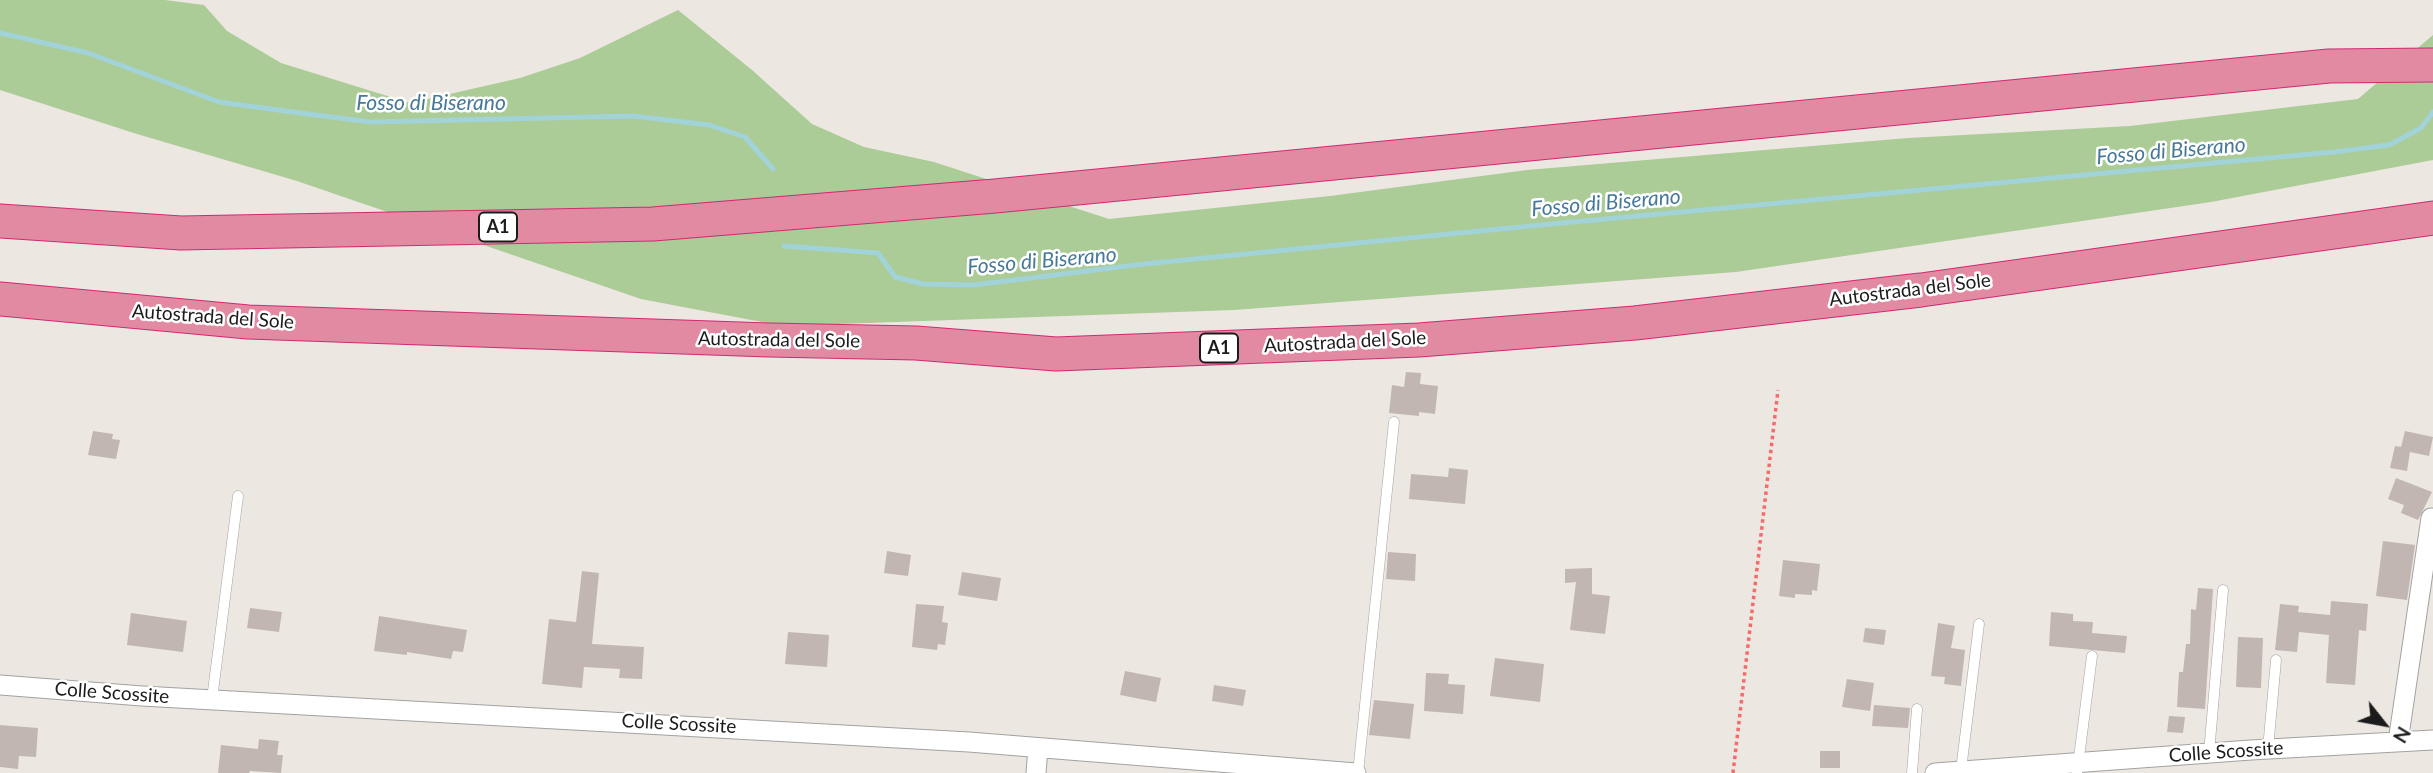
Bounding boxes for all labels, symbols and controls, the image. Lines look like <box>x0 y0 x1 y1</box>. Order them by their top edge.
water label: Fosso di Biserano <box>356 90 506 116</box>
water label: Fosso di Biserano <box>2095 132 2247 170</box>
water label: Fosso di Biserano <box>1530 184 1682 222</box>
road number: A1 <box>479 212 517 242</box>
water label: Fosso di Biserano <box>966 242 1118 280</box>
street label: Autostrada del Sole <box>1828 269 1992 311</box>
street label: Autostrada del Sole <box>131 300 295 334</box>
street label: Autostrada del Sole <box>1263 326 1427 358</box>
street label: Autostrada del Sole <box>698 327 860 353</box>
road number: A1 <box>1200 334 1238 362</box>
street label: Colle Scossite <box>54 678 170 708</box>
north arrow <box>2349 689 2419 759</box>
street label: Colle Scossite <box>621 710 737 738</box>
text: N <box>2389 723 2416 747</box>
street label: Colle Scossite <box>2168 737 2284 767</box>

